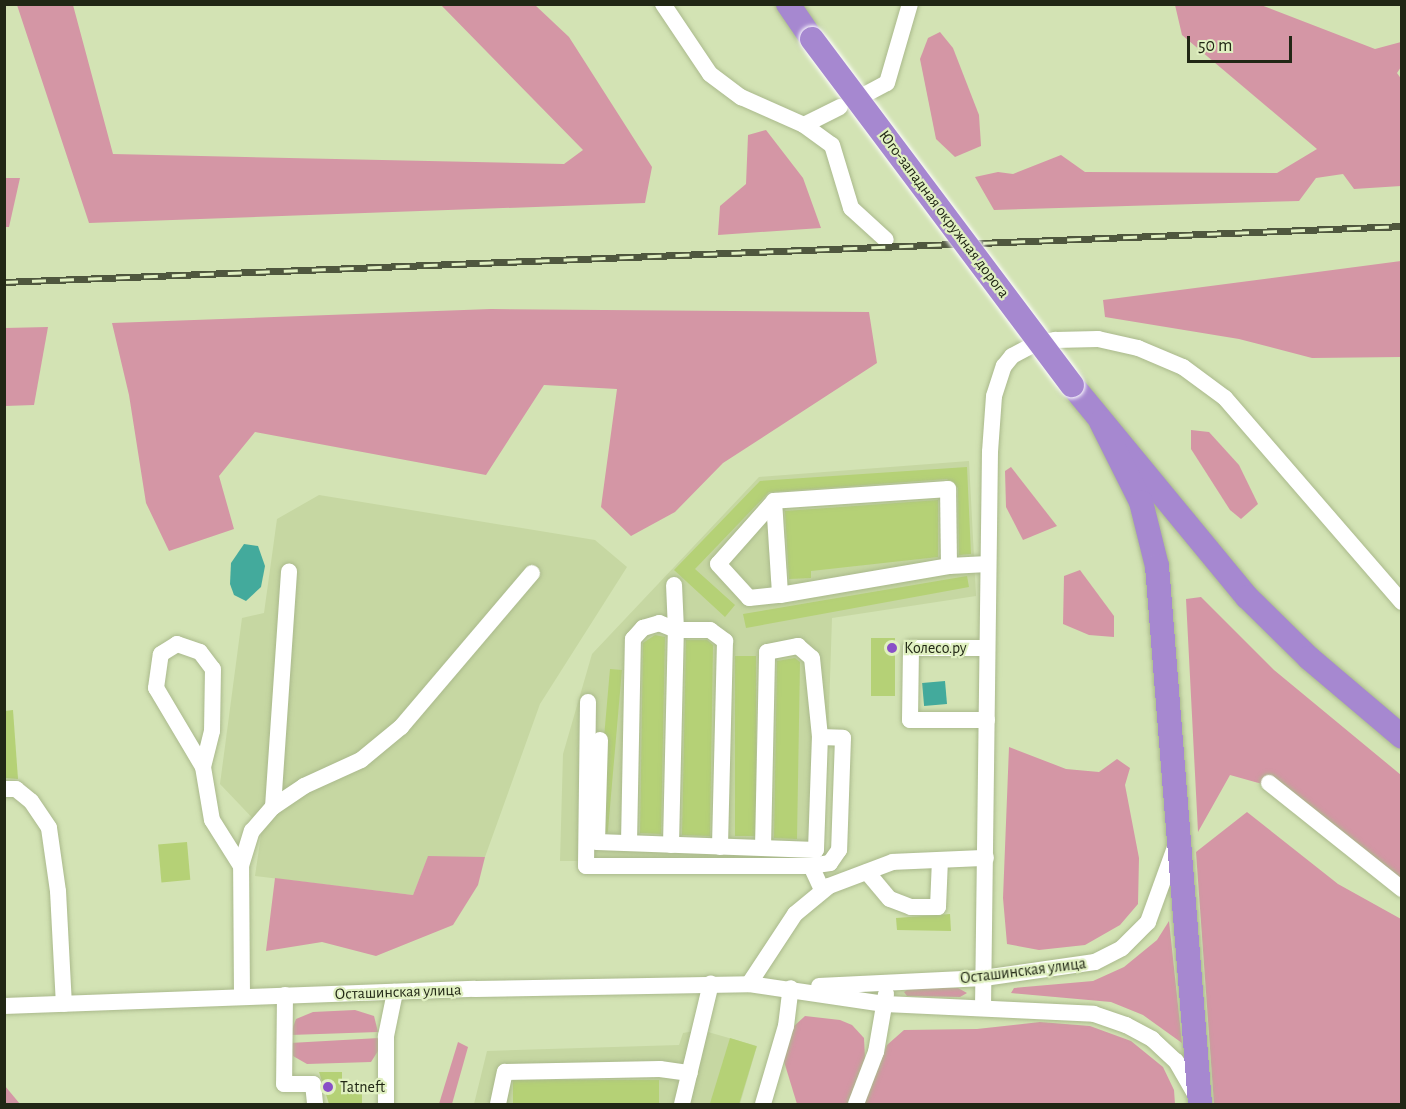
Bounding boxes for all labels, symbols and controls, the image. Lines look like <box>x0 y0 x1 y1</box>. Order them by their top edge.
scale bar <box>1190 24 1295 62</box>
text: 50 m <box>1198 37 1232 55</box>
street label: Юго-западная окружная дорога <box>875 126 1013 302</box>
place label: Колесо.ру <box>904 638 967 658</box>
marker: Колесо.ру <box>885 641 899 655</box>
street label: Осташинская улица <box>959 954 1087 988</box>
street label: Осташинская улица <box>334 980 462 1004</box>
place label: Tatneft <box>340 1077 385 1097</box>
marker: Tatneft <box>321 1080 335 1094</box>

